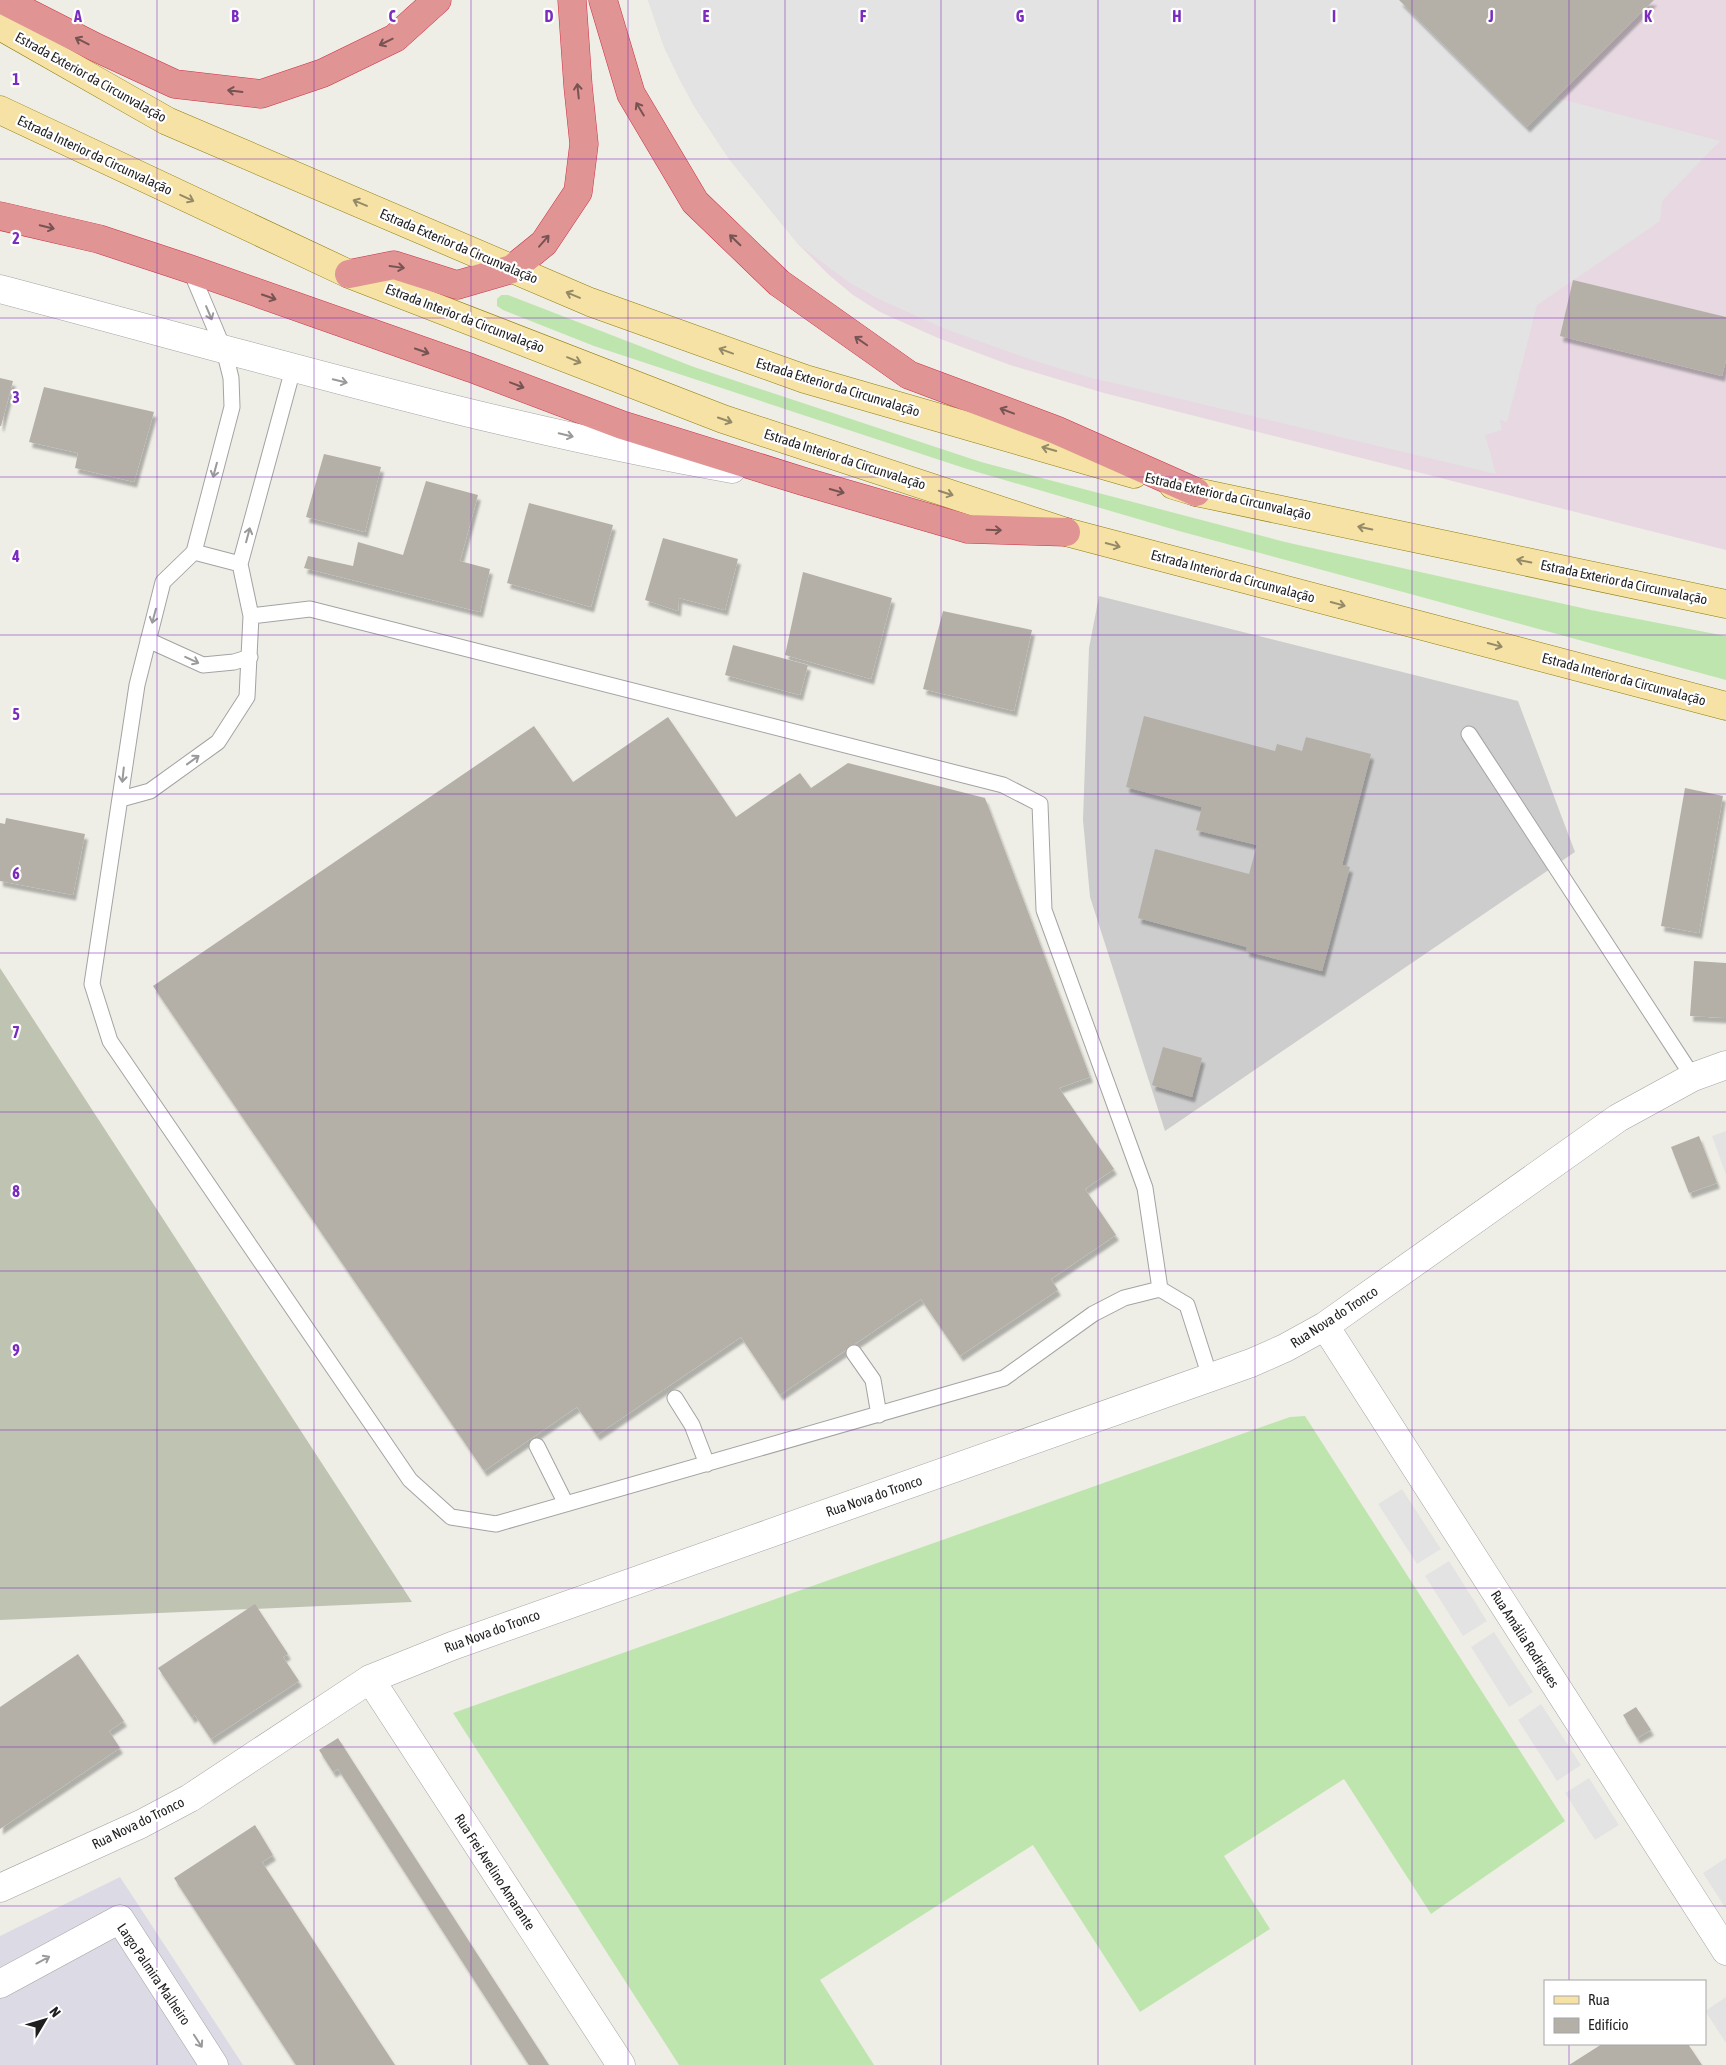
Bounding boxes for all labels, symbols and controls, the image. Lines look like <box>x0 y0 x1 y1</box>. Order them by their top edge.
text: A <box>73 7 82 25</box>
text: B <box>231 7 239 25</box>
text: C <box>388 7 396 25</box>
text: D <box>545 7 554 25</box>
text: E <box>703 7 710 25</box>
text: F <box>860 7 867 25</box>
text: G <box>1016 7 1025 25</box>
text: H <box>1172 7 1182 25</box>
text: I <box>1332 7 1336 25</box>
text: J <box>1487 7 1494 25</box>
text: K <box>1644 7 1652 25</box>
street label: Estrada Exterior da Circunvalação <box>13 29 169 125</box>
one-way arrow <box>75 36 90 45</box>
one-way arrow <box>379 38 394 47</box>
text: 1 <box>12 70 20 88</box>
one-way arrow <box>574 83 583 99</box>
one-way arrow <box>227 86 243 96</box>
one-way arrow <box>635 103 645 117</box>
street label: Estrada Interior da Circunvalação <box>15 112 175 198</box>
one-way arrow <box>179 193 194 203</box>
one-way arrow <box>353 198 368 208</box>
street label: Estrada Exterior da Circunvalação <box>377 205 541 287</box>
one-way arrow <box>39 223 55 232</box>
text: 2 <box>12 229 20 247</box>
one-way arrow <box>728 234 741 246</box>
one-way arrow <box>538 235 549 248</box>
one-way arrow <box>388 262 404 272</box>
street label: Estrada Interior da Circunvalação <box>383 280 547 356</box>
one-way arrow <box>566 290 581 299</box>
one-way arrow <box>261 293 276 302</box>
one-way arrow <box>205 306 214 321</box>
one-way arrow <box>854 336 868 346</box>
one-way arrow <box>719 346 734 355</box>
one-way arrow <box>414 347 430 356</box>
street label: Estrada Exterior da Circunvalação <box>754 354 922 420</box>
one-way arrow <box>566 356 581 366</box>
one-way arrow <box>332 377 348 386</box>
one-way arrow <box>509 381 524 390</box>
text: 3 <box>12 388 20 406</box>
one-way arrow <box>999 406 1015 415</box>
one-way arrow <box>717 416 733 425</box>
street label: Estrada Interior da Circunvalação <box>762 425 928 493</box>
one-way arrow <box>558 431 574 440</box>
one-way arrow <box>1041 444 1057 454</box>
one-way arrow <box>210 461 220 477</box>
street label: Estrada Exterior da Circunvalação <box>1143 469 1313 523</box>
one-way arrow <box>829 487 845 497</box>
one-way arrow <box>938 488 954 498</box>
one-way arrow <box>1358 522 1374 532</box>
one-way arrow <box>986 525 1002 535</box>
one-way arrow <box>243 527 253 543</box>
one-way arrow <box>1104 540 1120 550</box>
street label: Estrada Interior da Circunvalação <box>1149 546 1317 606</box>
text: 4 <box>11 547 20 565</box>
one-way arrow <box>1517 556 1533 565</box>
street label: Estrada Exterior da Circunvalação <box>1539 556 1709 608</box>
one-way arrow <box>1329 600 1345 609</box>
one-way arrow <box>149 607 158 623</box>
one-way arrow <box>1486 641 1502 651</box>
street label: Estrada Interior da Circunvalação <box>1540 649 1708 709</box>
one-way arrow <box>184 656 199 666</box>
text: 5 <box>12 705 20 723</box>
one-way arrow <box>186 755 200 765</box>
one-way arrow <box>118 767 128 783</box>
text: 6 <box>12 864 20 882</box>
text: 7 <box>12 1023 20 1041</box>
text: 8 <box>12 1182 20 1200</box>
street label: Rua Nova do Tronco <box>1287 1283 1381 1351</box>
text: 9 <box>12 1341 20 1359</box>
street label: Rua Nova do Tronco <box>824 1472 924 1520</box>
street label: Rua Amália Rodrigues <box>1488 1587 1562 1691</box>
street label: Rua Nova do Tronco <box>442 1606 542 1656</box>
street label: Rua Nova do Tronco <box>89 1794 187 1852</box>
street label: Rua Frei Avelino Amarante <box>452 1811 538 1933</box>
street label: Largo Palmira Malheiro <box>114 1920 194 2028</box>
one-way arrow <box>35 1955 50 1965</box>
legend <box>1544 1980 1706 2045</box>
text: Rua <box>1588 1991 1610 2008</box>
north arrow <box>20 1995 70 2045</box>
text: N <box>46 2004 64 2020</box>
text: Edifício <box>1588 2016 1629 2033</box>
one-way arrow <box>193 2034 204 2048</box>

